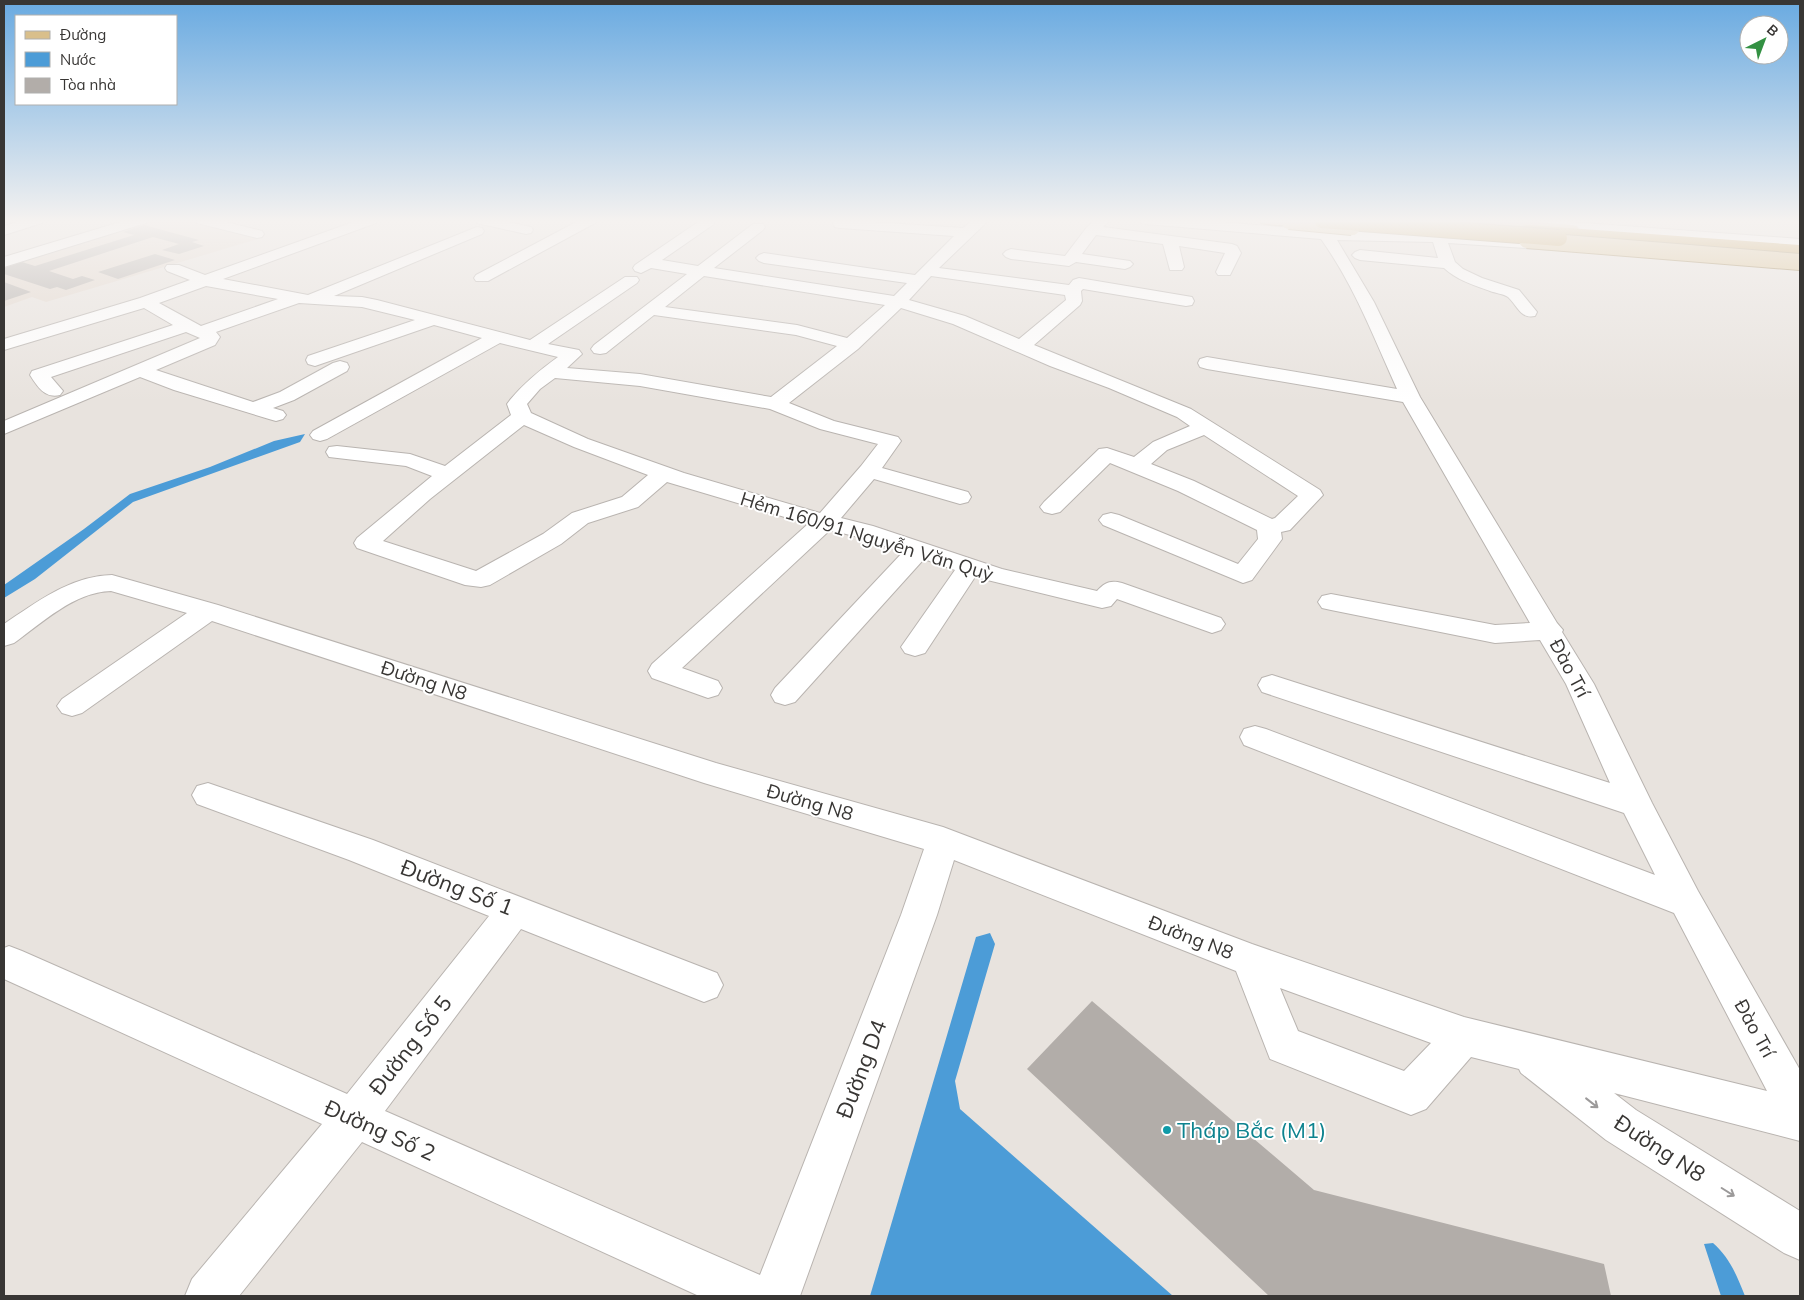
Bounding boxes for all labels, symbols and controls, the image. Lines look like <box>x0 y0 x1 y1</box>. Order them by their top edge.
legend <box>15 15 178 105</box>
north arrow <box>1739 15 1789 65</box>
text: B <box>1763 20 1783 40</box>
text: Đường <box>60 25 106 44</box>
text: Nước <box>60 50 96 69</box>
text: Tòa nhà <box>60 75 116 94</box>
street label: Hẻm 160/91 Nguyễn Văn Quỳ <box>738 486 996 586</box>
street label: Đào Trí <box>1545 635 1596 703</box>
street label: Đường N8 <box>378 655 470 705</box>
street label: Đường N8 <box>764 778 856 826</box>
street label: Đường Số 1 <box>397 853 517 921</box>
street label: Đường N8 <box>1145 910 1237 964</box>
street label: Đường Số 5 <box>362 990 458 1100</box>
street label: Đào Trí <box>1729 995 1781 1063</box>
street label: Đường D4 <box>829 1016 893 1122</box>
street label: Đường Số 2 <box>320 1093 440 1167</box>
one-way arrow <box>1585 1097 1598 1108</box>
street label: Đường N8 <box>1609 1108 1711 1188</box>
place label: Tháp Bắc (M1) <box>1177 1116 1326 1144</box>
marker: Tháp Bắc (M1) <box>1161 1124 1173 1136</box>
one-way arrow <box>1720 1187 1734 1197</box>

